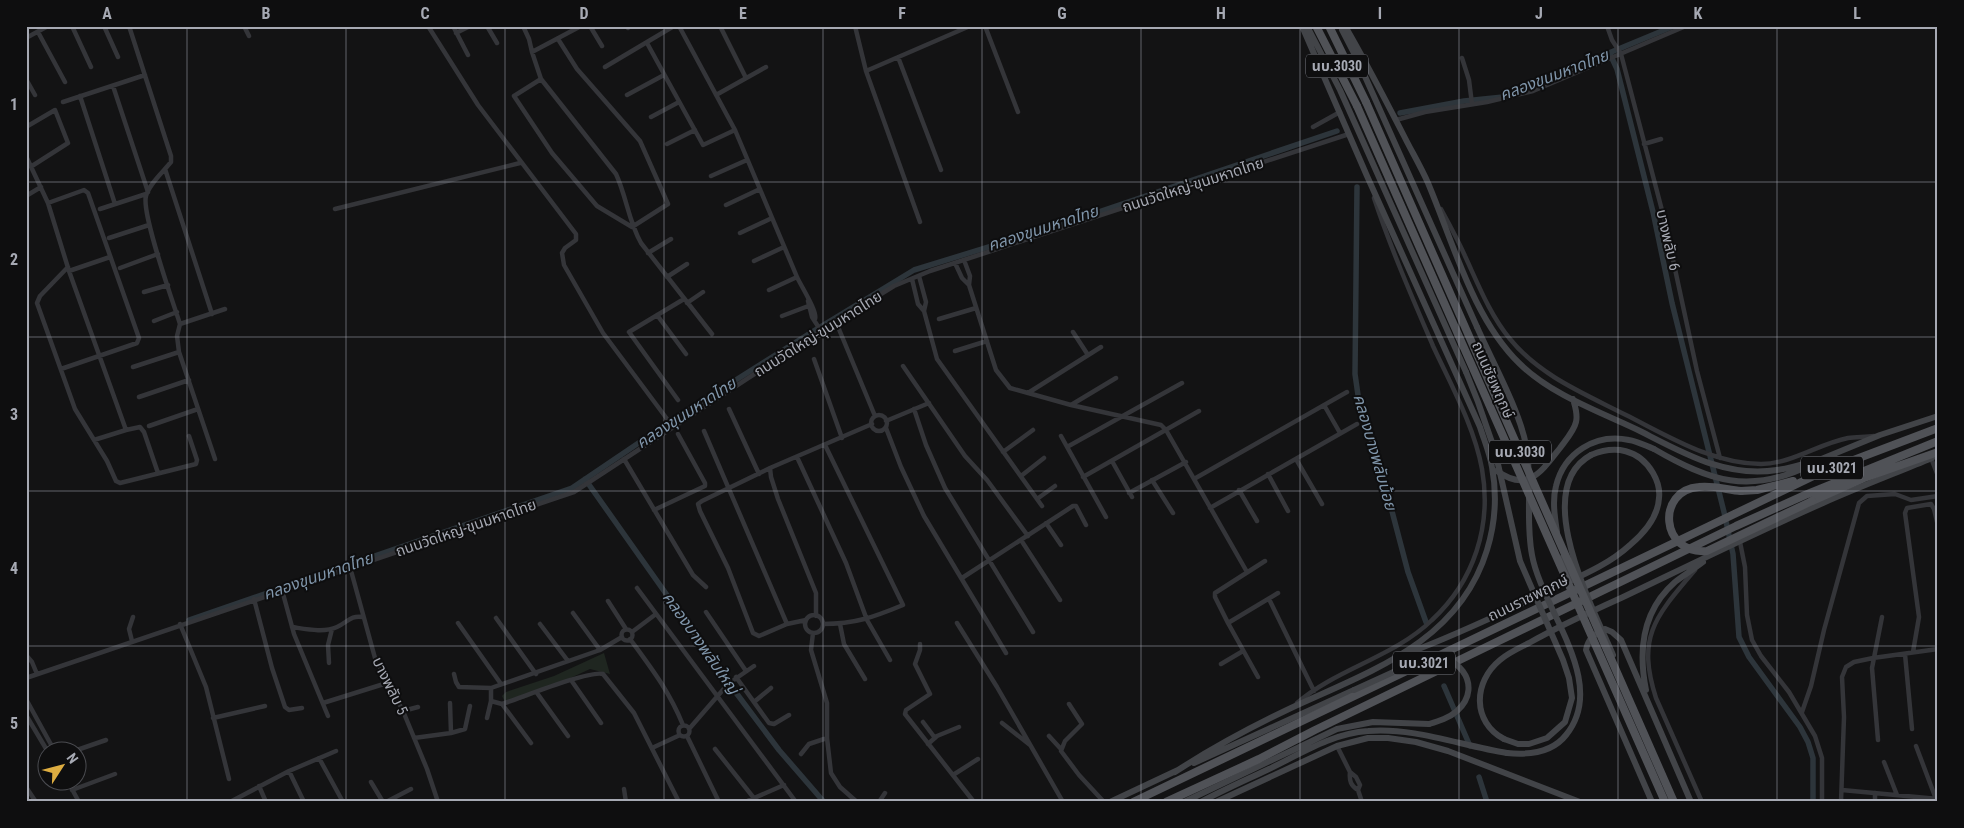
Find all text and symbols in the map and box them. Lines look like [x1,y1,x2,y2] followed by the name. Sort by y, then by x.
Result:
[102,4,112,23] text: A
[262,4,271,23] text: B
[420,4,430,23] text: C
[579,4,589,23] text: D
[739,4,747,23] text: E
[898,4,906,23] text: F
[1057,4,1067,23] text: G
[1216,4,1226,23] text: H
[1378,4,1382,23] text: I
[1535,4,1543,23] text: J
[1694,4,1703,23] text: K
[1853,4,1861,23] text: L
[1497,45,1613,105] water label: คลองขุนมหาดไทย
[1306,54,1368,78] road number: นบ.3030
[10,95,18,114] text: 1
[1120,154,1266,216] street label: ถนนวัดใหญ่-ขุนมหาดไทย
[985,201,1102,256] water label: คลองขุนมหาดไทย
[1652,208,1684,272] street label: บางพลับ 6
[10,250,18,269] text: 2
[751,287,885,381] street label: ถนนวัดใหญ่-ขุนมหาดไทย
[1468,339,1518,422] street label: ถนนชัยพฤกษ์
[633,373,741,453] water label: คลองขุนมหาดไทย
[1349,392,1401,514] water label: คลองบางพลับน้อย
[10,405,18,424] text: 3
[1489,441,1551,464] road number: นบ.3030
[1801,456,1863,479] road number: นบ.3021
[393,495,539,561] street label: ถนนวัดใหญ่-ขุนมหาดไทย
[261,548,377,605] water label: คลองขุนมหาดไทย
[10,559,18,578] text: 4
[1485,571,1571,625] street label: ถนนราชพฤกษ์
[659,588,744,699] water label: คลองบางพลับใหญ่
[1393,651,1455,674] road number: นบ.3021
[368,654,412,718] street label: บางพลับ 5
[10,714,18,733] text: 5
[38,740,88,790] north arrow
[64,750,82,767] text: N

